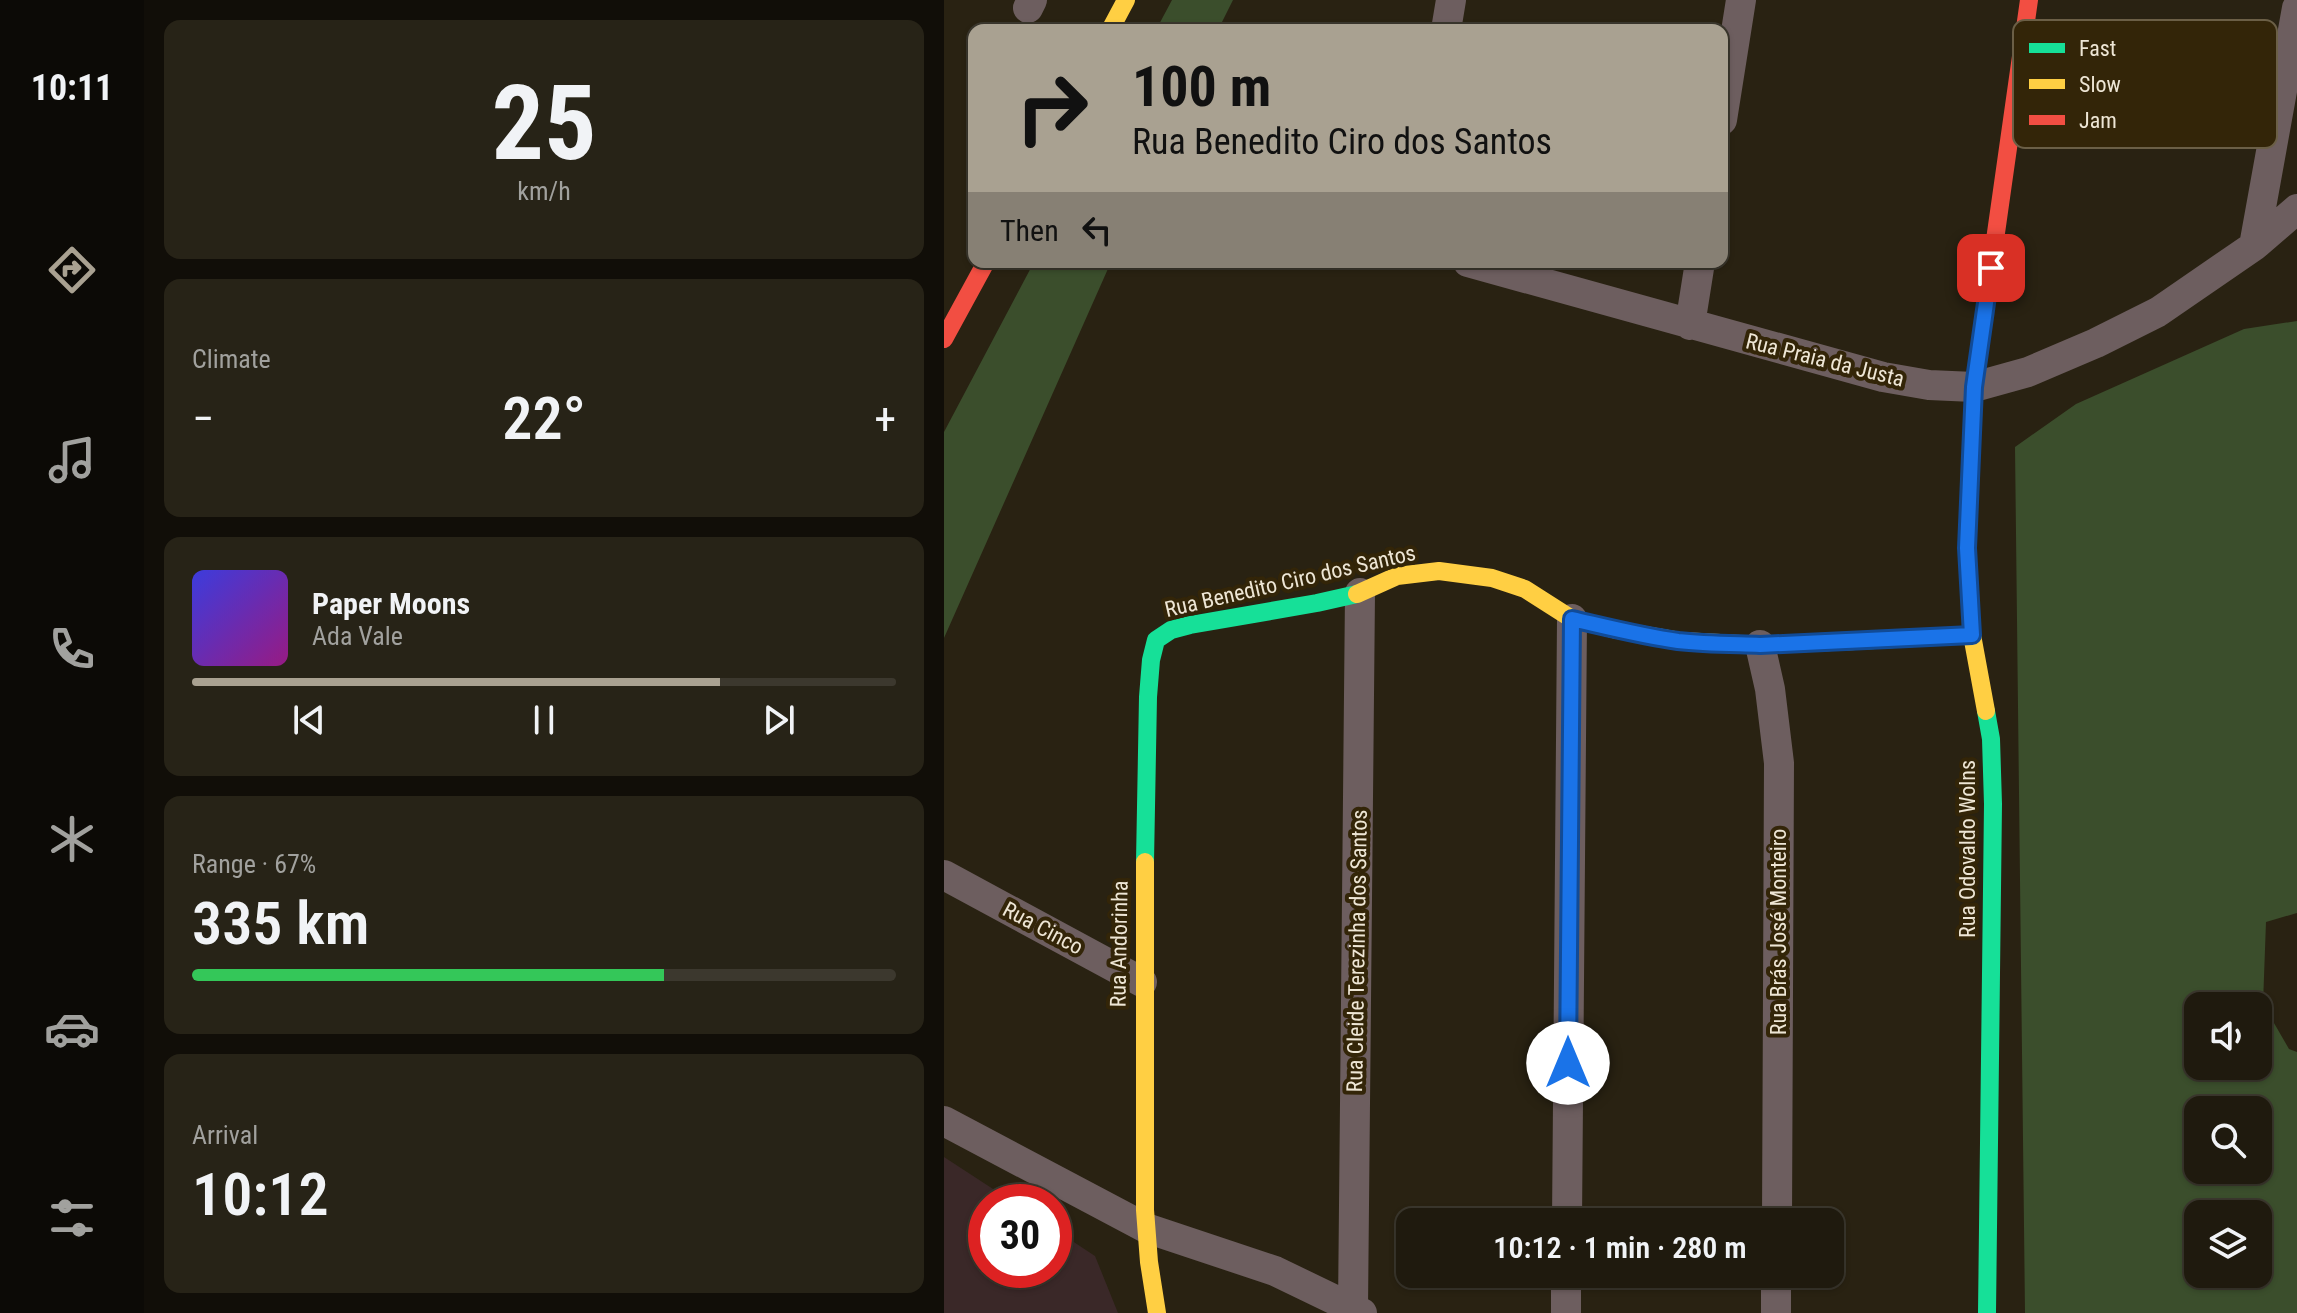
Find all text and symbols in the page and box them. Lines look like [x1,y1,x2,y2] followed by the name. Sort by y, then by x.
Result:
[2013,20,2277,148] legend
[2079,36,2116,61] text: Fast
[1132,54,1271,120] text: 100 m
[1000,56,1104,160] icon: right
[491,63,597,184] text: 25
[31,67,113,109] text: 10:11
[2079,72,2121,97] text: Slow
[2079,108,2117,133] text: Jam
[1132,121,1552,163] text: Rua Benedito Ciro dos Santos
[517,176,571,206] text: km/h
[1075,208,1119,252] icon: left
[1000,213,1059,248] text: Then
[1957,234,2025,302] pin
[44,242,100,298] icon: directions
[1969,246,2013,290] icon: arrive
[1743,328,1907,392] street label: Rua Praia da Justa
[192,344,271,374] text: Climate
[502,383,586,454] text: 22°
[192,393,214,445] text: −
[874,393,896,445] text: +
[44,432,100,488] icon: music
[1162,540,1418,622] street label: Rua Benedito Ciro dos Santos
[312,586,470,621] text: Paper Moons
[44,621,100,677] icon: phone
[312,621,403,651] text: Ada Vale
[287,698,331,742] icon: previous
[522,698,566,742] icon: pause
[757,698,801,742] icon: next
[1955,760,1980,938] street label: Rua Odovaldo Wolns
[1342,809,1372,1093] street label: Rua Cleide Terezinha dos Santos
[44,811,100,867] icon: climate
[1766,829,1791,1035] street label: Rua Brás José Monteiro
[192,849,316,879] text: Range · 67%
[1105,880,1133,1008] street label: Rua Andorinha
[192,888,369,959] text: 335 km
[999,896,1087,960] street label: Rua Cinco
[2184,992,2272,1288] map controls
[2184,992,2272,1080] button: sound
[44,1001,100,1057] icon: car
[1526,1021,1610,1105] position arrow
[2184,1096,2272,1184] button: search
[192,1120,258,1150] text: Arrival
[192,1159,329,1230] text: 10:12
[968,1184,1072,1288] speed limit sign: 30
[44,1190,100,1246] icon: filters
[2184,1200,2272,1288] button: layers
[1493,1230,1747,1265] text: 10:12 · 1 min · 280 m

